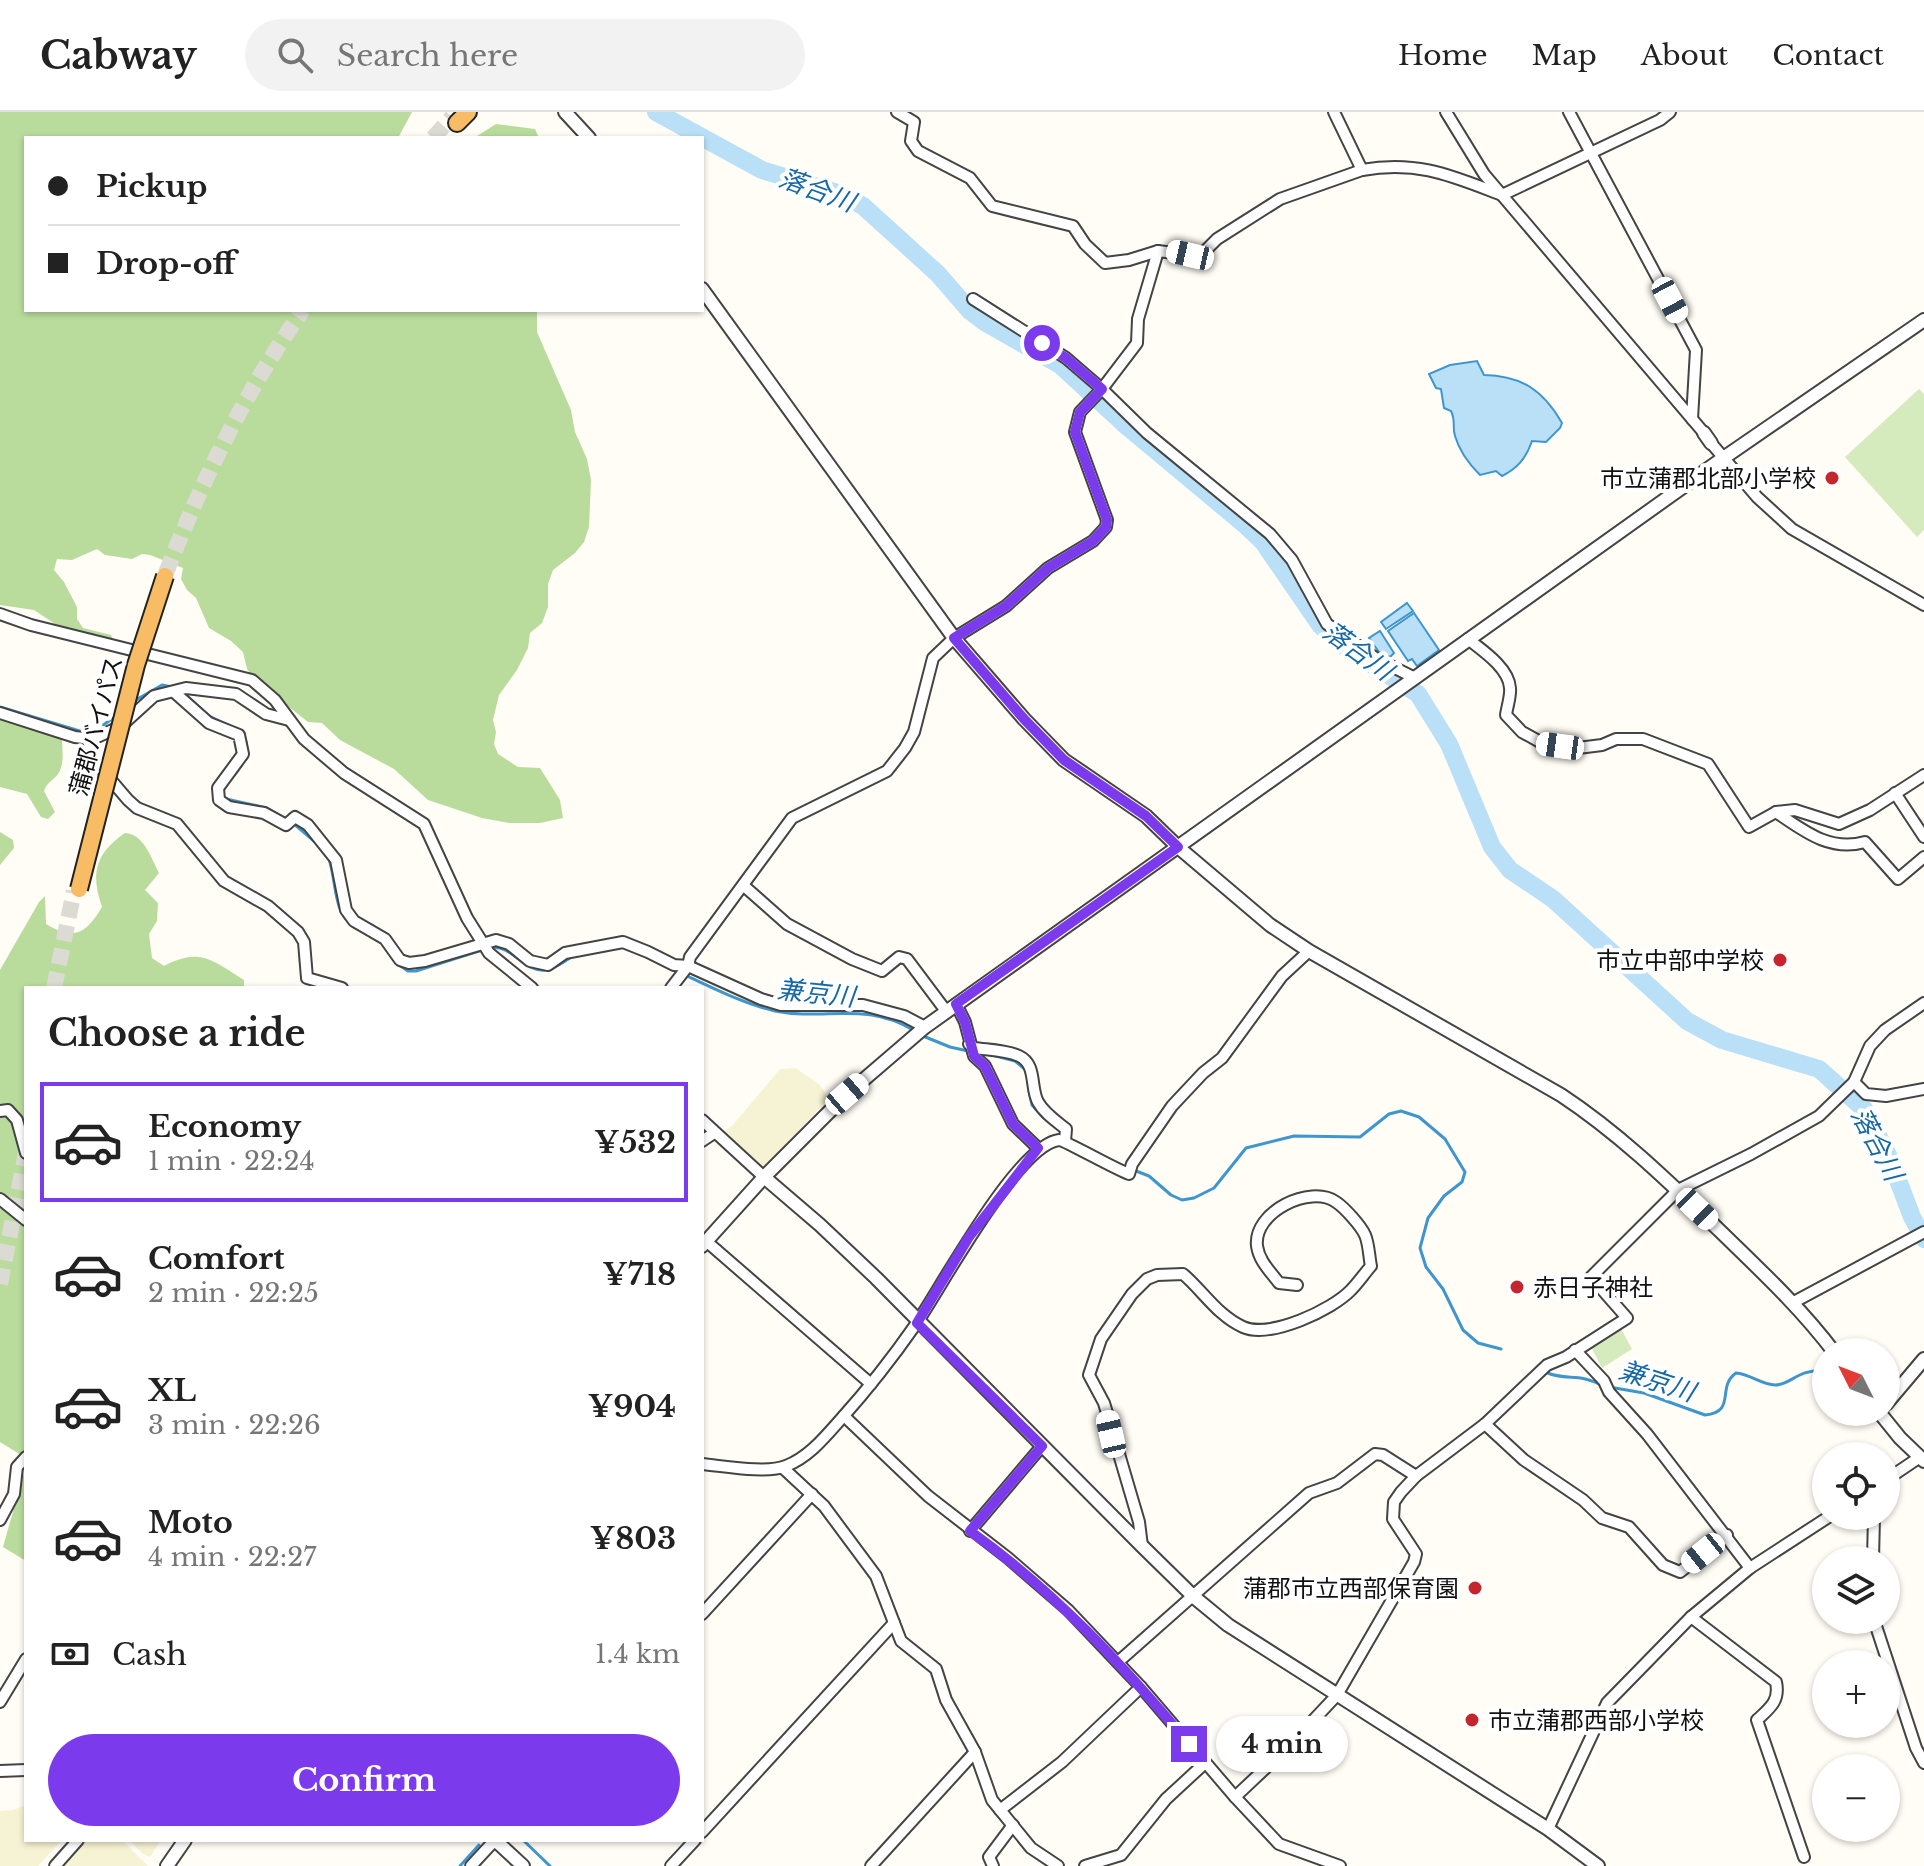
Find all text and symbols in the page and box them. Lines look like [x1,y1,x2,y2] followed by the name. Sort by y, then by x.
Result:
[245,19,805,91] search box
[40,32,197,79] text: Cabway
[273,33,317,77] icon: search
[337,37,518,74] text: Search here
[1398,38,1488,73] text: Home
[1532,38,1597,73] text: Map
[1641,38,1728,73] text: About
[1772,38,1884,73] text: Contact
[775,162,862,219] water label: 落合川
[96,168,207,205] text: Pickup
[1164,238,1216,272] car
[96,245,236,282] text: Drop-off
[1648,273,1692,327] car
[1024,325,1060,361] route start
[1600,464,1816,493] place label: 市立蒲郡北部小学校
[1823,469,1841,487] marker: 市立蒲郡北部小学校
[1317,615,1401,689] water label: 落合川
[63,653,129,799] street label: 蒲郡バイパス
[1535,731,1585,761] car
[1596,946,1764,975] place label: 市立中部中学校
[1771,951,1789,969] marker: 市立中部中学校
[776,973,859,1013] water label: 兼京川
[48,1011,305,1056] text: Choose a ride
[821,1069,873,1119] car
[1845,1102,1911,1189] water label: 落合川
[52,1106,124,1178] icon: car
[148,1108,301,1145] text: Economy
[594,1124,676,1161] text: ¥532
[148,1145,315,1177] text: 1 min · 22:24
[1671,1184,1723,1234] car
[52,1238,124,1310] icon: car
[148,1240,285,1277] text: Comfort
[602,1256,676,1293] text: ¥718
[1533,1273,1653,1302] place label: 赤日子神社
[148,1277,319,1309] text: 2 min · 22:25
[1508,1278,1526,1296] marker: 赤日子神社
[1812,1338,1900,1426] north arrow
[1812,1338,1900,1842] map controls
[1615,1354,1702,1409] water label: 兼京川
[52,1370,124,1442] icon: car
[148,1372,196,1409] text: XL
[588,1388,676,1425] text: ¥904
[1094,1408,1128,1460] car
[148,1409,321,1441] text: 3 min · 22:26
[1812,1442,1900,1530] button: locate
[52,1502,124,1574] icon: car
[148,1504,233,1541] text: Moto
[590,1520,676,1557] text: ¥803
[1677,1529,1729,1577] car
[148,1541,316,1573] text: 4 min · 22:27
[1812,1546,1900,1634] button: layers
[1243,1574,1459,1603] place label: 蒲郡市立西部保育園
[1466,1579,1484,1597] marker: 蒲郡市立西部保育園
[48,1632,92,1676] icon: cash
[112,1636,187,1673] text: Cash
[595,1638,680,1670] text: 1.4 km
[1812,1650,1900,1738] button: +
[1488,1706,1704,1735] place label: 市立蒲郡西部小学校
[1463,1711,1481,1729] marker: 市立蒲郡西部小学校
[1217,1716,1349,1772] callout: 4 min
[1171,1726,1207,1762] route end
[1241,1728,1323,1760] text: 4 min
[48,1734,680,1826] button: Confirm
[1812,1754,1900,1842] button: −

